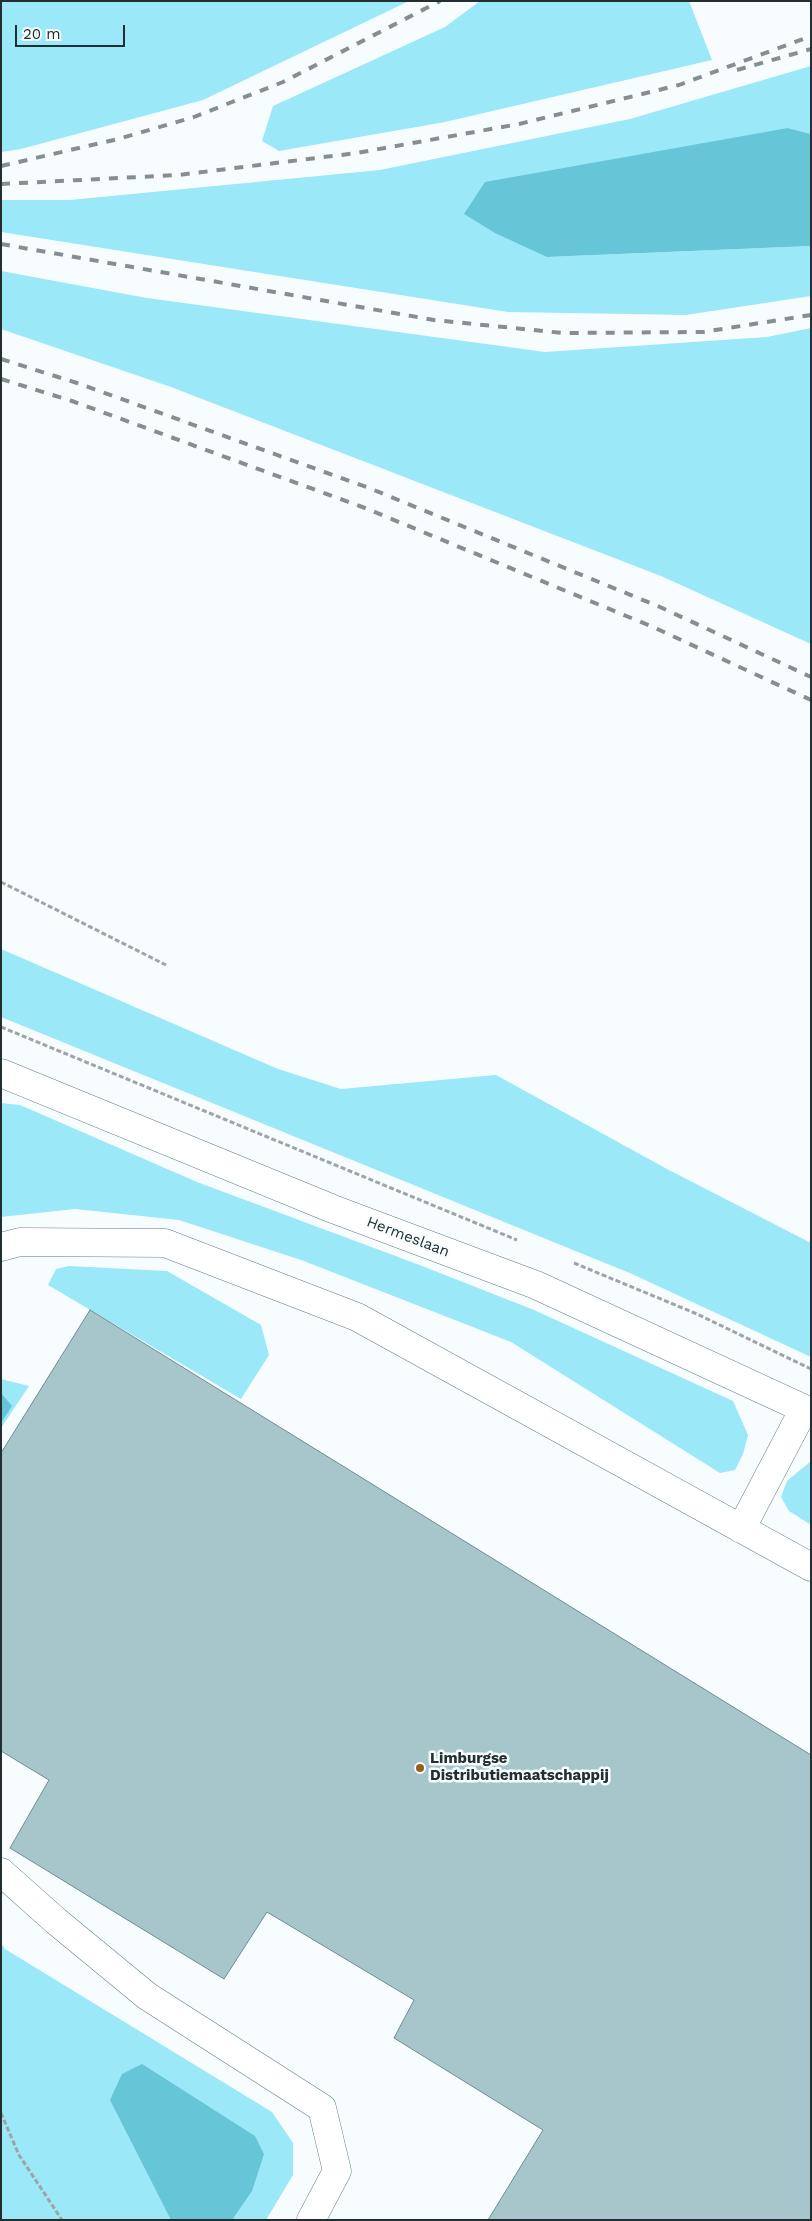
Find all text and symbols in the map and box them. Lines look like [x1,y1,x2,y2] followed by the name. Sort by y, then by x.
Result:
[18,15,128,47] scale bar
[23,25,61,43] text: 20 m
[364,1213,452,1261] street label: Hermeslaan
[430,1750,609,1785] place label: Limburgse Distributiemaatschappij
[414,1762,426,1774] marker: Limburgse Distributiemaatschappij

